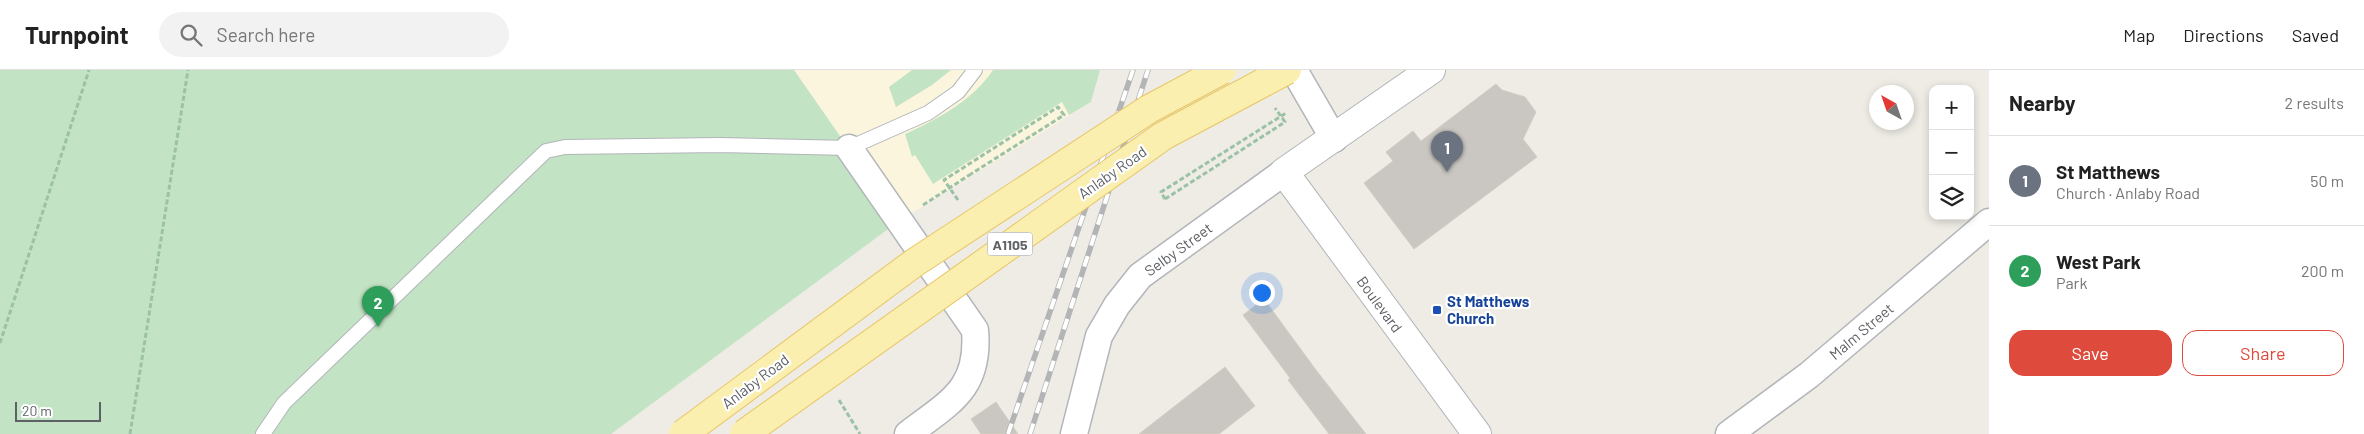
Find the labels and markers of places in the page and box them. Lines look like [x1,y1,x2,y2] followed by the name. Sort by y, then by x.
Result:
[1431,131,1463,172] pin: 1
[362,286,394,327] pin: 2
[1447,292,1530,327] place label: St Matthews Church
[1431,304,1443,316] marker: St Matthews Church

